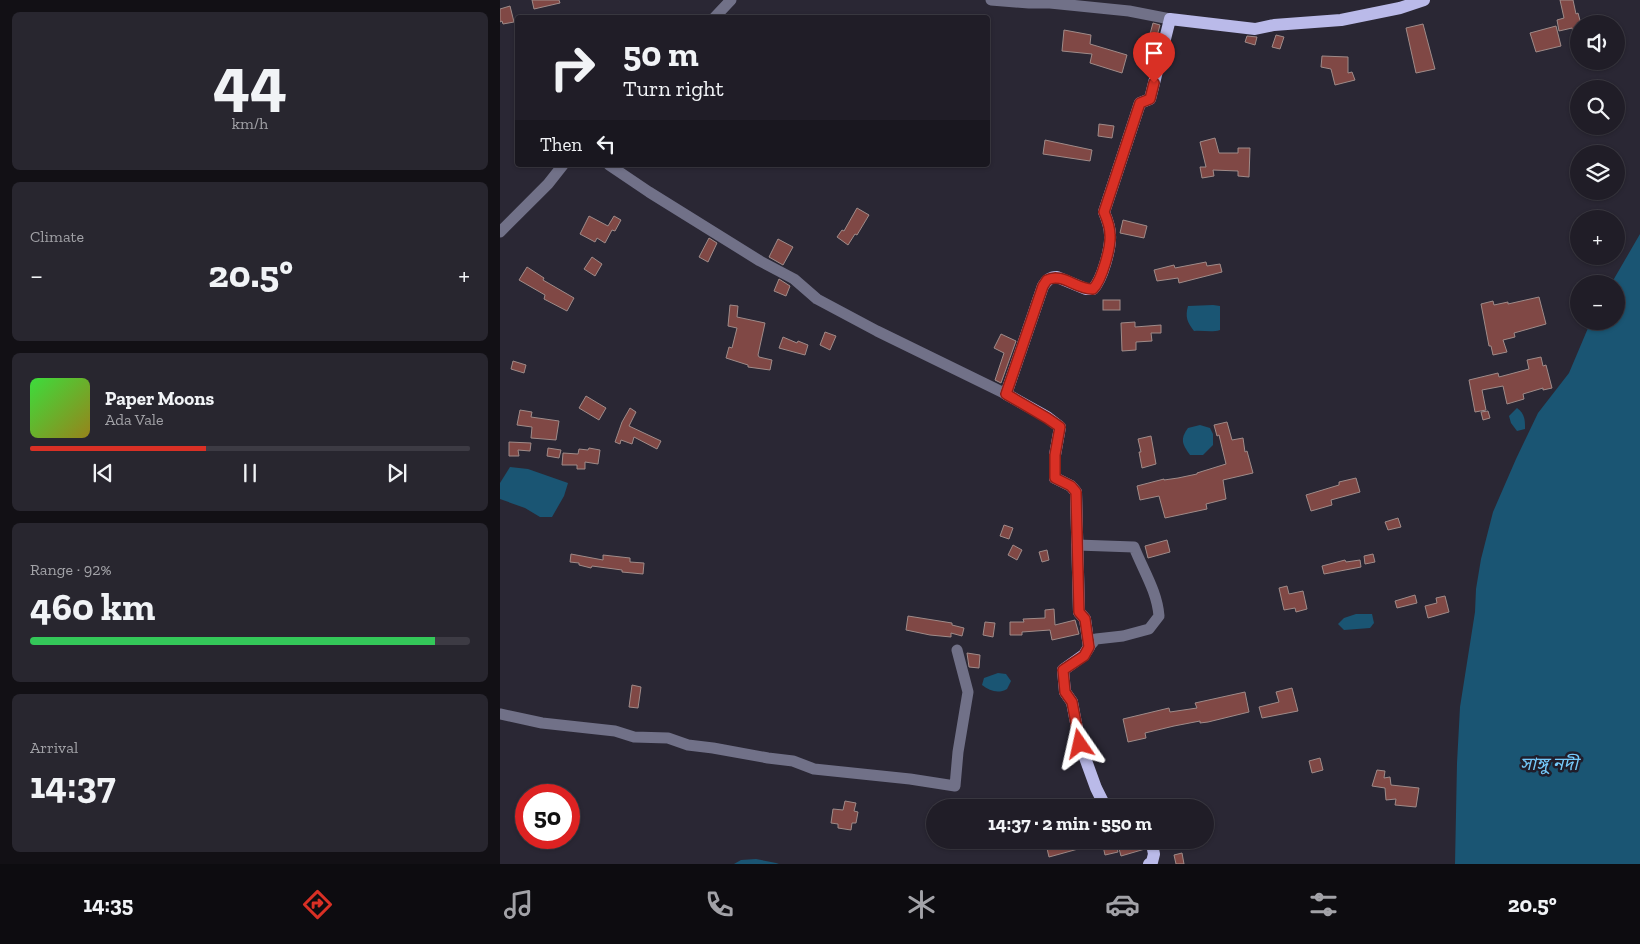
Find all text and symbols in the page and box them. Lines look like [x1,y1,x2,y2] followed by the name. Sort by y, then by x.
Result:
[1570,15,1625,330] map controls
[1570,15,1625,70] button: sound
[1133,32,1175,83] pin
[623,33,699,75] text: 50 m
[540,35,605,100] icon: right
[1140,39,1168,67] icon: arrive
[213,42,287,120] text: 44
[623,75,724,102] text: Turn right
[1570,80,1625,135] button: search
[232,114,268,133] text: km/h
[592,130,620,158] icon: left
[540,133,582,156] text: Then
[1570,145,1625,200] button: layers
[1570,210,1625,265] button: +
[30,227,84,246] text: Climate
[208,251,293,297] text: 20.5°
[30,259,43,292] text: −
[458,259,470,292] text: +
[1570,275,1625,330] button: −
[105,387,214,410] text: Paper Moons
[105,410,164,429] text: Ada Vale
[89,459,117,487] icon: previous
[236,459,264,487] icon: pause
[383,459,411,487] icon: next
[30,560,112,579] text: Range · 92%
[30,584,155,630] text: 460 km
[1053,717,1105,769] position arrow
[30,738,78,757] text: Arrival
[1520,753,1581,775] water label: সাঙ্গু নদী
[30,762,116,808] text: 14:37
[515,784,580,849] speed limit sign: 50
[988,812,1152,835] text: 14:37 · 2 min · 550 m
[300,887,335,922] icon: directions
[501,887,536,922] icon: music
[702,887,737,922] icon: phone
[904,887,939,922] icon: climate
[1105,887,1140,922] icon: car
[1306,887,1341,922] icon: filters
[83,891,133,918] text: 14:35
[1508,891,1557,918] text: 20.5°

